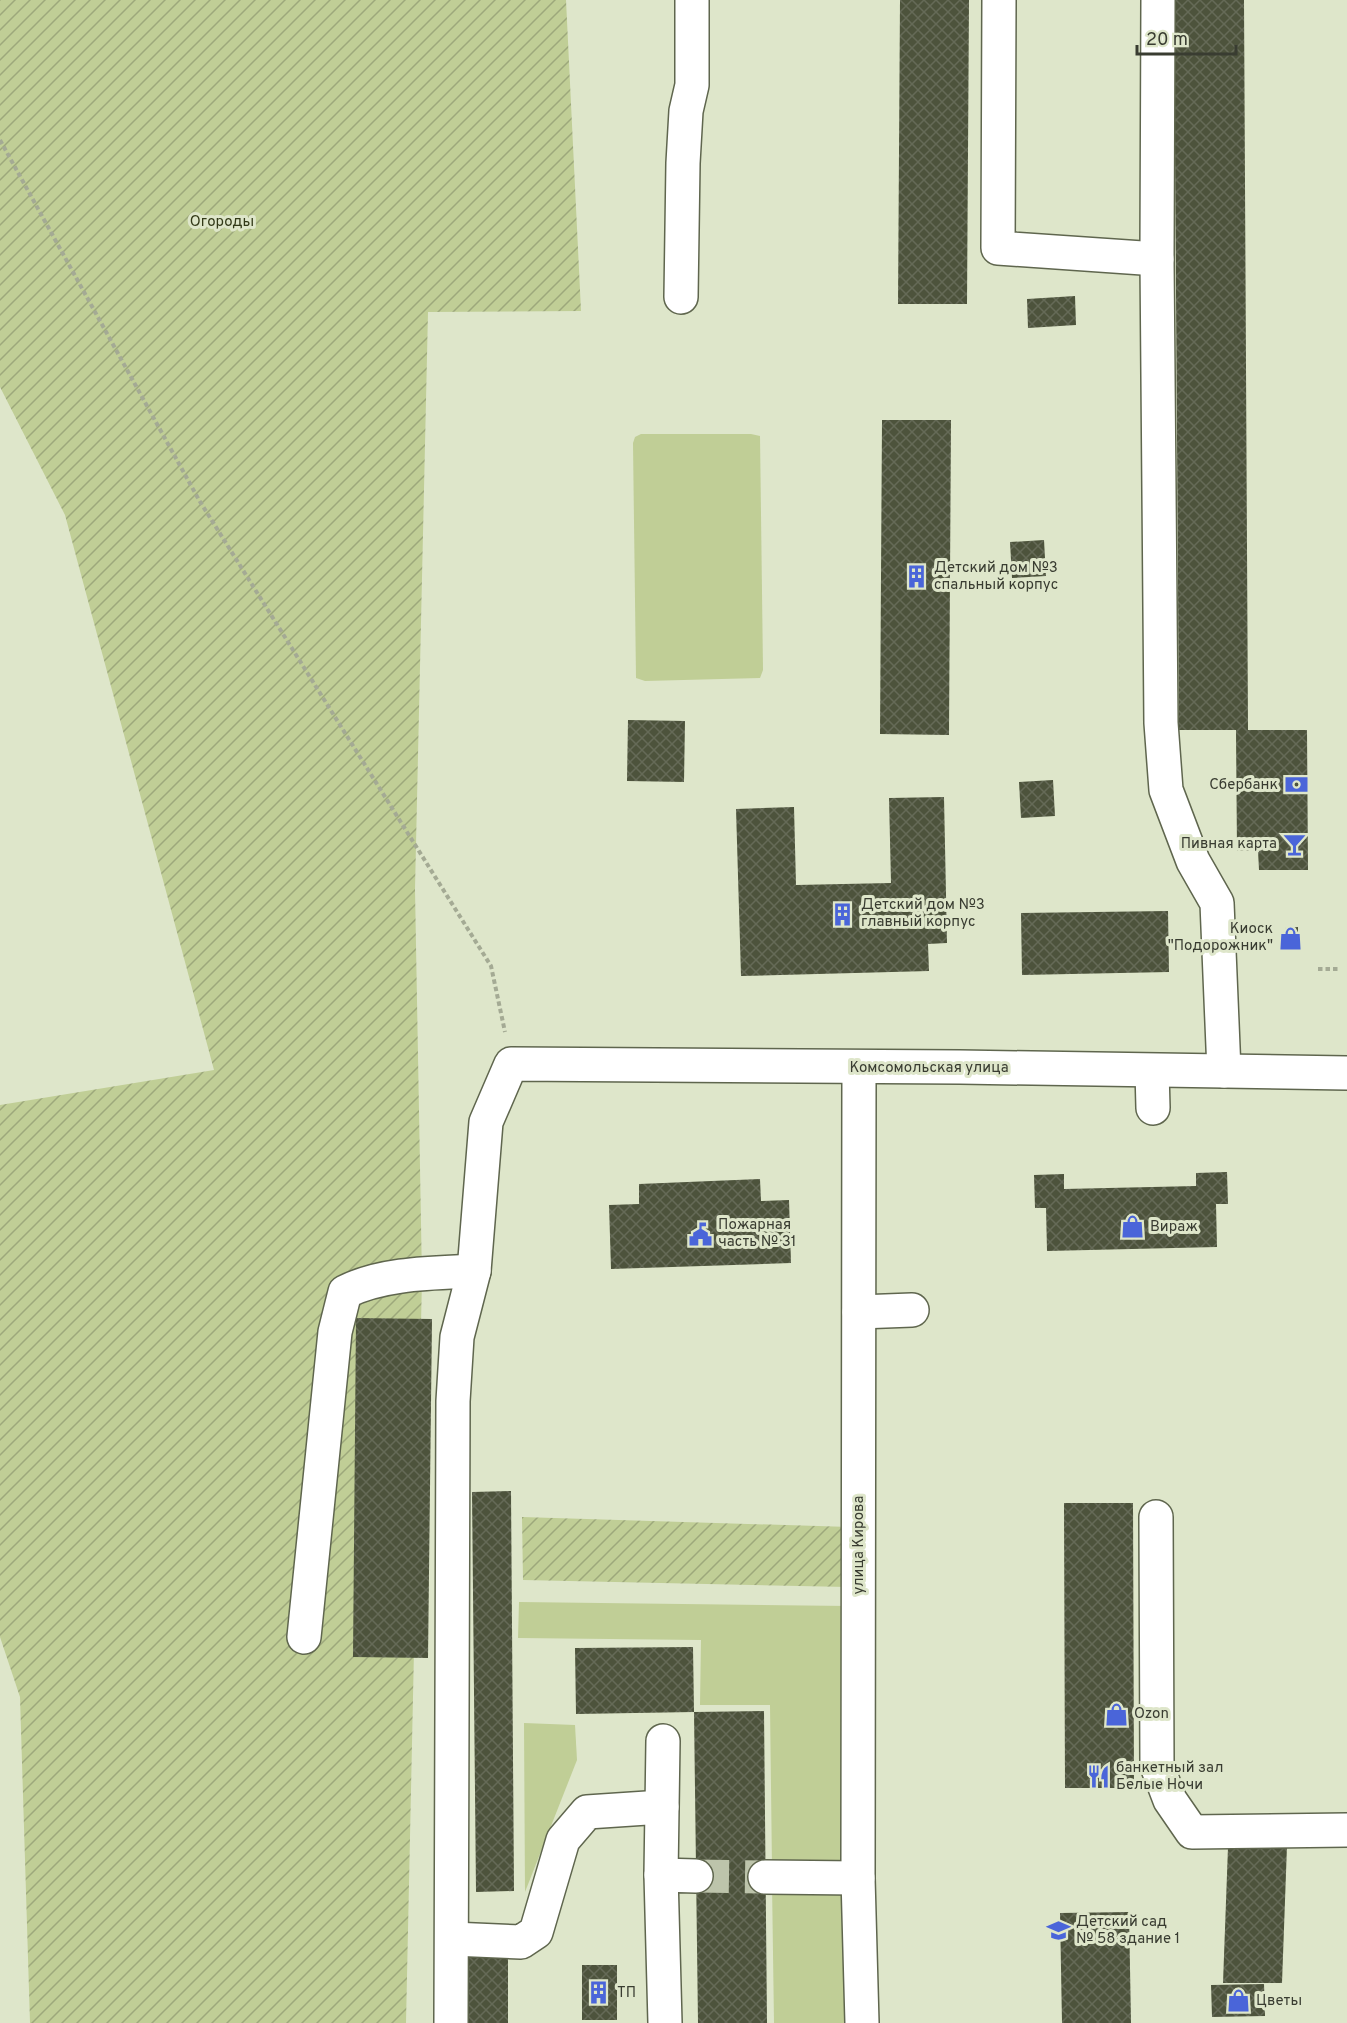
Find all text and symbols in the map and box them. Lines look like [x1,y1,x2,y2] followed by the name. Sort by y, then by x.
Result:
[1137,18,1236,56] scale bar
[1146,29,1188,52] text: 20 m
[190,213,254,232] park label: Огороды
[934,559,1058,595] place label: Детский дом №3 спальный корпус
[903,564,929,590] building icon: Детский дом №3 спальный корпус
[1283,772,1309,798] bank icon: Сбербанк
[1209,776,1278,795] place label: Сбербанк
[1282,831,1308,857] bar icon: Пивная карта
[1181,835,1277,854] place label: Пивная карта
[861,896,985,932] place label: Детский дом №3 главный корпус
[830,901,856,927] building icon: Детский дом №3 главный корпус
[1168,920,1273,956] place label: Киоск "Подорожник"
[1278,925,1304,951] shop icon: Киоск "Подорожник"
[849,1059,1009,1078] street label: Комсомольская улица
[1119,1214,1145,1240] shop icon: Вираж
[718,1216,796,1252] place label: Пожарная часть № 31
[1150,1218,1198,1237] place label: Вираж
[687,1221,713,1247] public building icon: Пожарная часть № 31
[850,1496,869,1594] street label: улица Кирова
[1103,1701,1129,1727] shop icon: Ozon
[1134,1705,1169,1724] place label: Ozon
[1116,1759,1223,1795] place label: банкетный зал Белые Ночи
[1085,1764,1111,1790] restaurant icon: банкетный зал Белые Ночи
[1076,1913,1180,1949] place label: Детский сад № 58 здание 1
[1045,1918,1071,1944] school or university icon: Детский сад № 58 здание 1
[586,1980,612,2006] building icon: ТП
[617,1984,636,2003] place label: ТП
[1225,1988,1251,2014] shop icon: Цветы
[1256,1992,1302,2011] place label: Цветы

